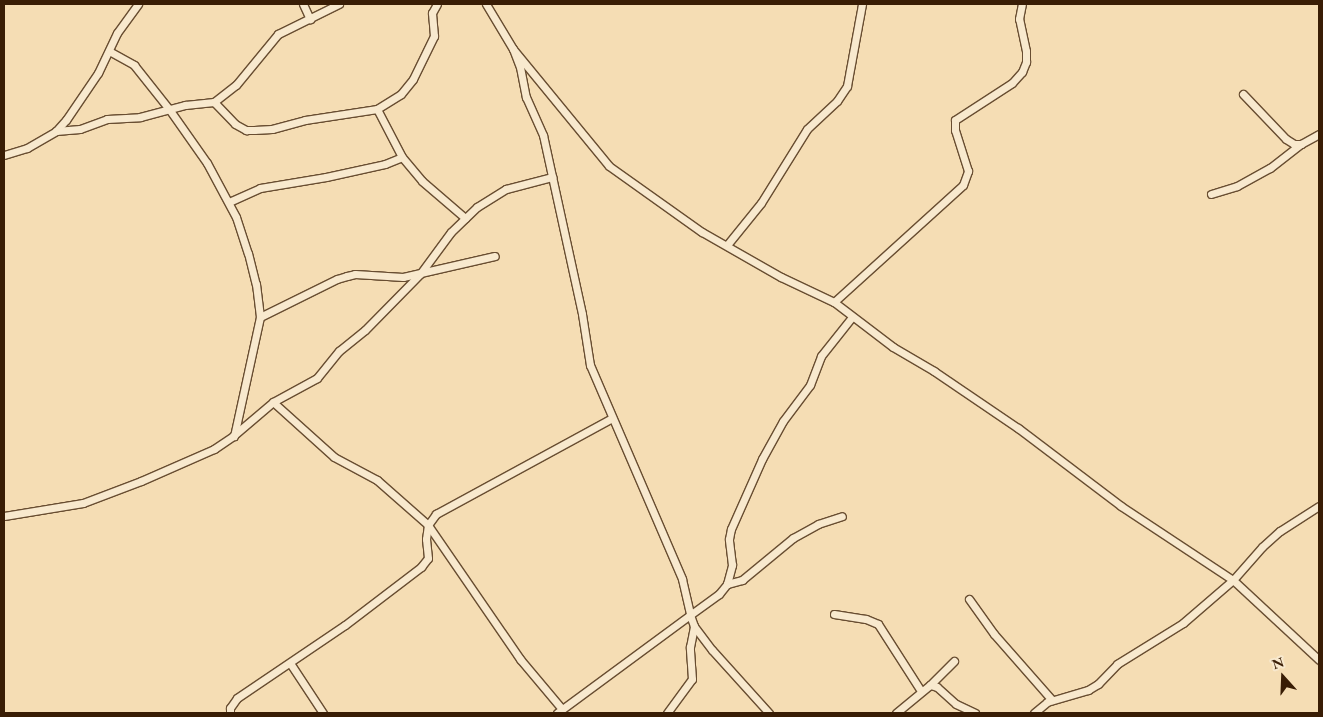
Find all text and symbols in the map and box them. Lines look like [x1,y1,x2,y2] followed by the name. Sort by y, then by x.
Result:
[1258,652,1308,702] north arrow
[1269,653,1286,673] text: N

